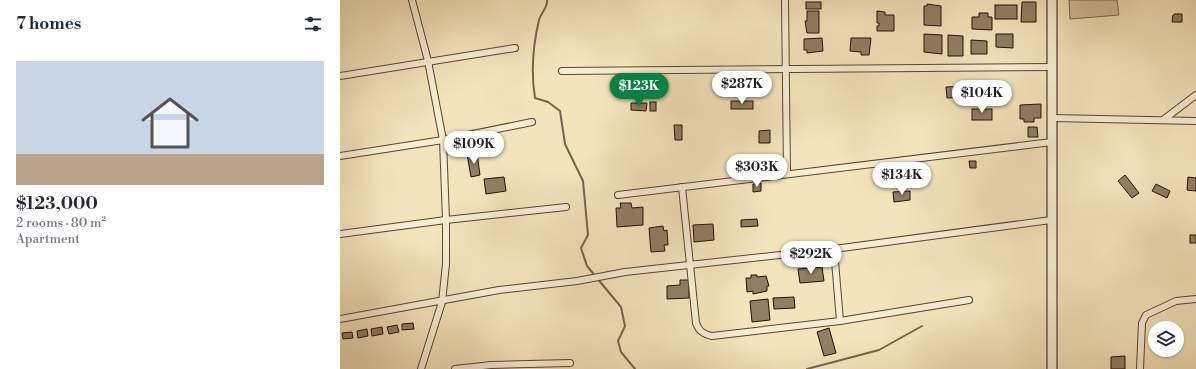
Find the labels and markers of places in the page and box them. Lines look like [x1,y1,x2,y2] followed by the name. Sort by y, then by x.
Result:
[714,71,770,105] pin: $287K
[611,73,667,107] pin: $123K
[954,80,1010,114] pin: $104K
[446,131,502,165] pin: $109K
[729,154,785,188] pin: $303K
[874,162,930,196] pin: $134K
[783,241,839,275] pin: $292K

